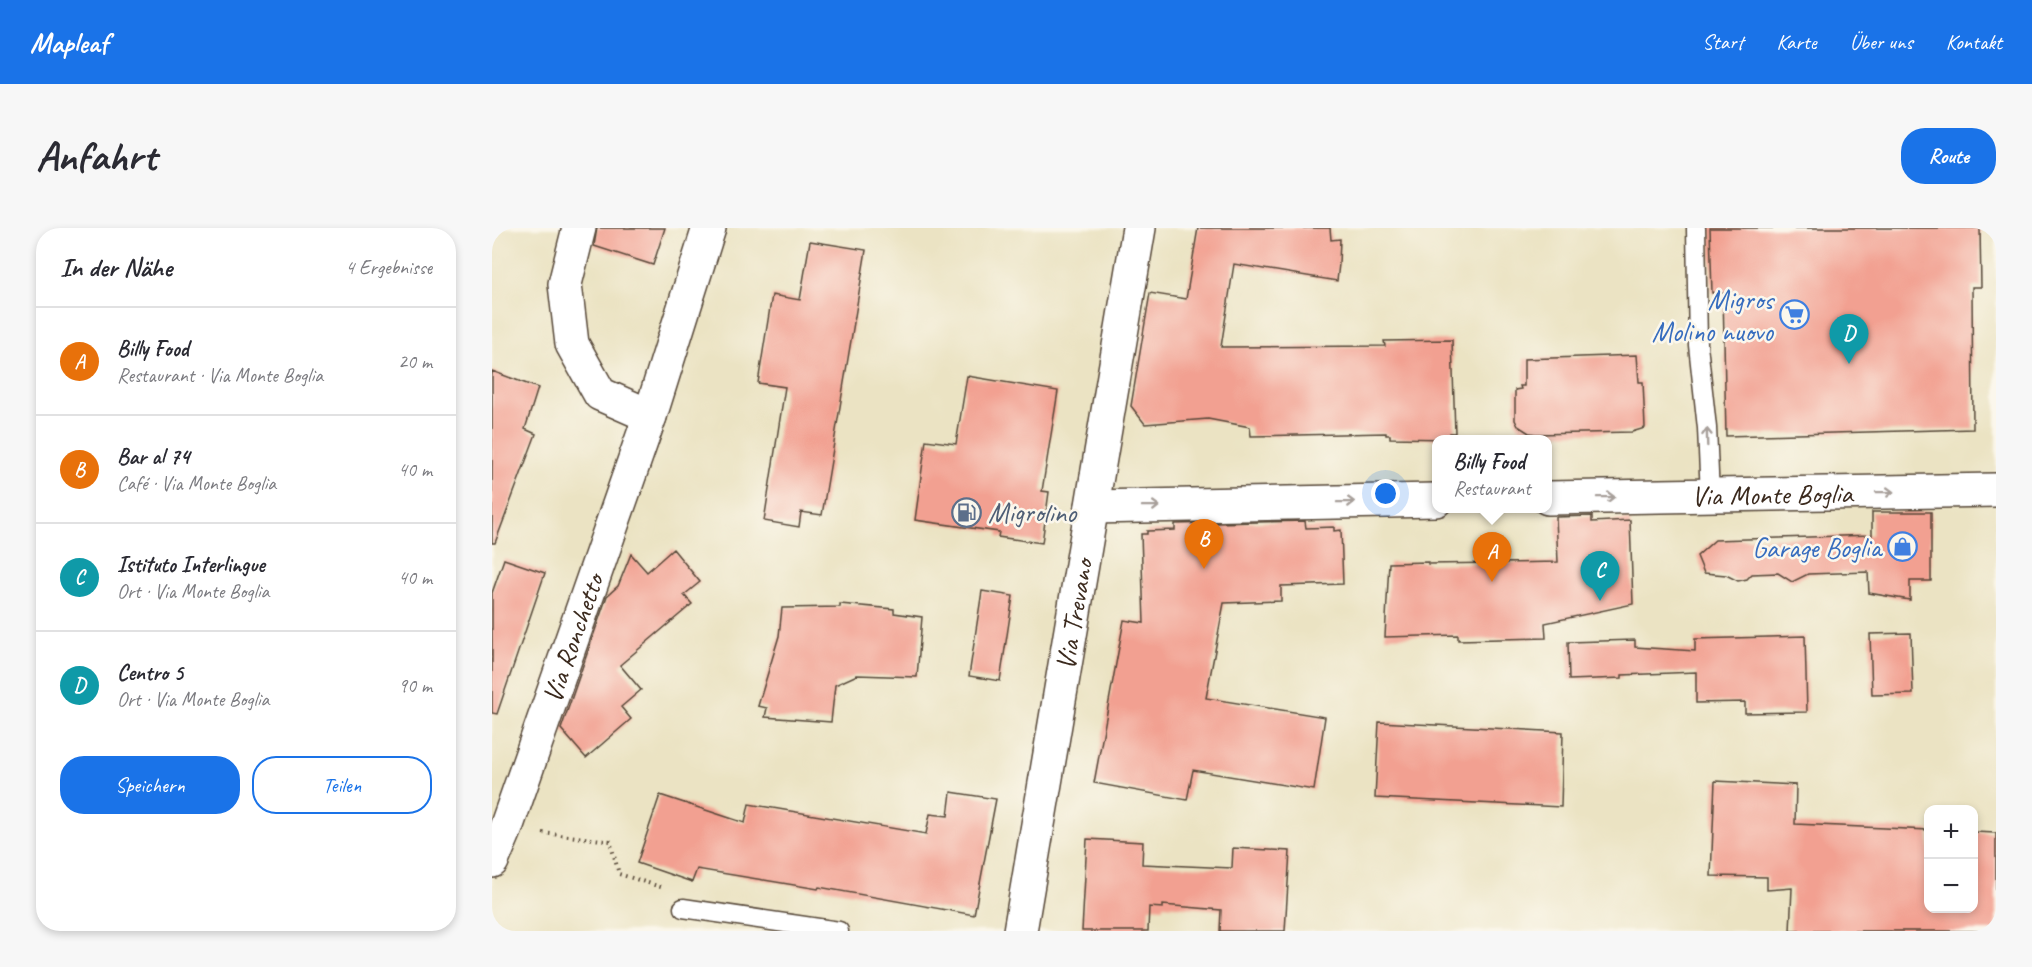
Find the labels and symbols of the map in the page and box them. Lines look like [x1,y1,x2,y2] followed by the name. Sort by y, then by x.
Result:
[1652,282,1775,349] place label: Migros Molino nuovo
[1778,299,1810,331] supermarket icon: Migros Molino nuovo
[1830,314,1868,364] pin: D
[1702,428,1713,448] one-way arrow
[1691,476,1855,513] street label: Via Monte Boglia
[1371,479,1400,508] your location
[1874,486,1894,498] one-way arrow
[1595,492,1615,503] one-way arrow
[988,495,1078,530] place label: Migrolino
[951,496,983,528] fuel station icon: Migrolino
[1335,496,1355,508] one-way arrow
[1140,500,1160,511] one-way arrow
[1184,520,1224,569] pin: B
[1752,530,1884,565] place label: Garage Boglia
[1886,531,1918,563] shop icon: Garage Boglia
[1472,532,1512,582] pin: A
[1580,552,1620,601] pin: C
[1047,554,1101,673] street label: Via Trevano
[534,567,612,707] street label: Via Ronchetto

